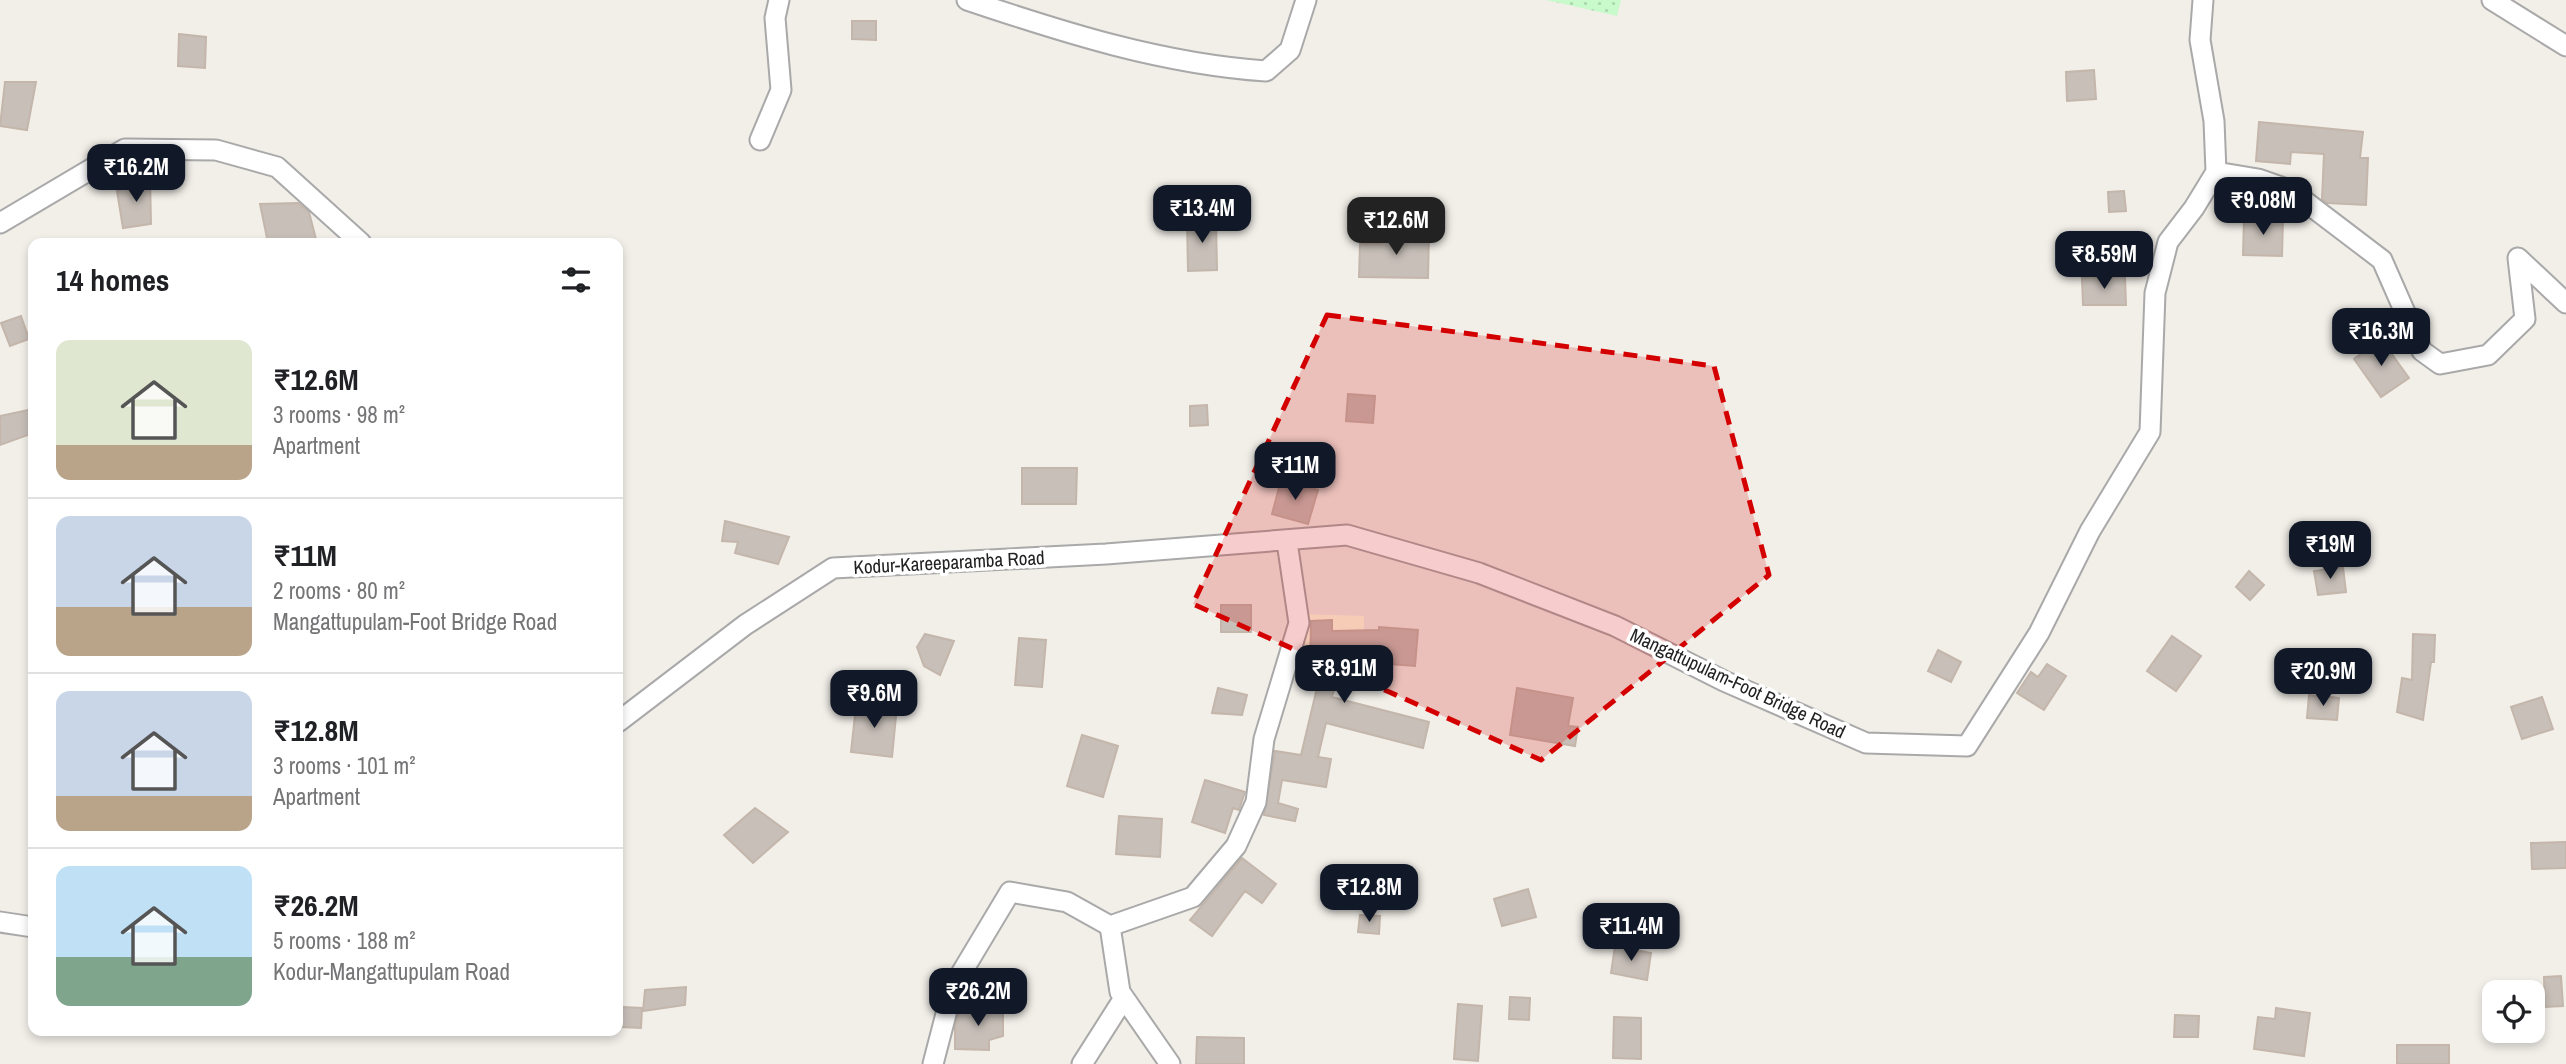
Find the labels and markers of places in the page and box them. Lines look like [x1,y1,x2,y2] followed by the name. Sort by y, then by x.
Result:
[79,144,193,204] pin: ₹16.2M
[2206,177,2320,237] pin: ₹9.08M
[1145,186,1259,245] pin: ₹13.4M
[1339,198,1453,257] pin: ₹12.6M
[2047,232,2161,291] pin: ₹8.59M
[2324,308,2438,368] pin: ₹16.3M
[1254,442,1336,502] pin: ₹11M
[2289,522,2371,581] pin: ₹19M
[1287,646,1401,705] pin: ₹8.91M
[2266,648,2380,708] pin: ₹20.9M
[825,670,923,730] pin: ₹9.6M
[1312,864,1426,924] pin: ₹12.8M
[1574,904,1688,963] pin: ₹11.4M
[921,968,1035,1028] pin: ₹26.2M

